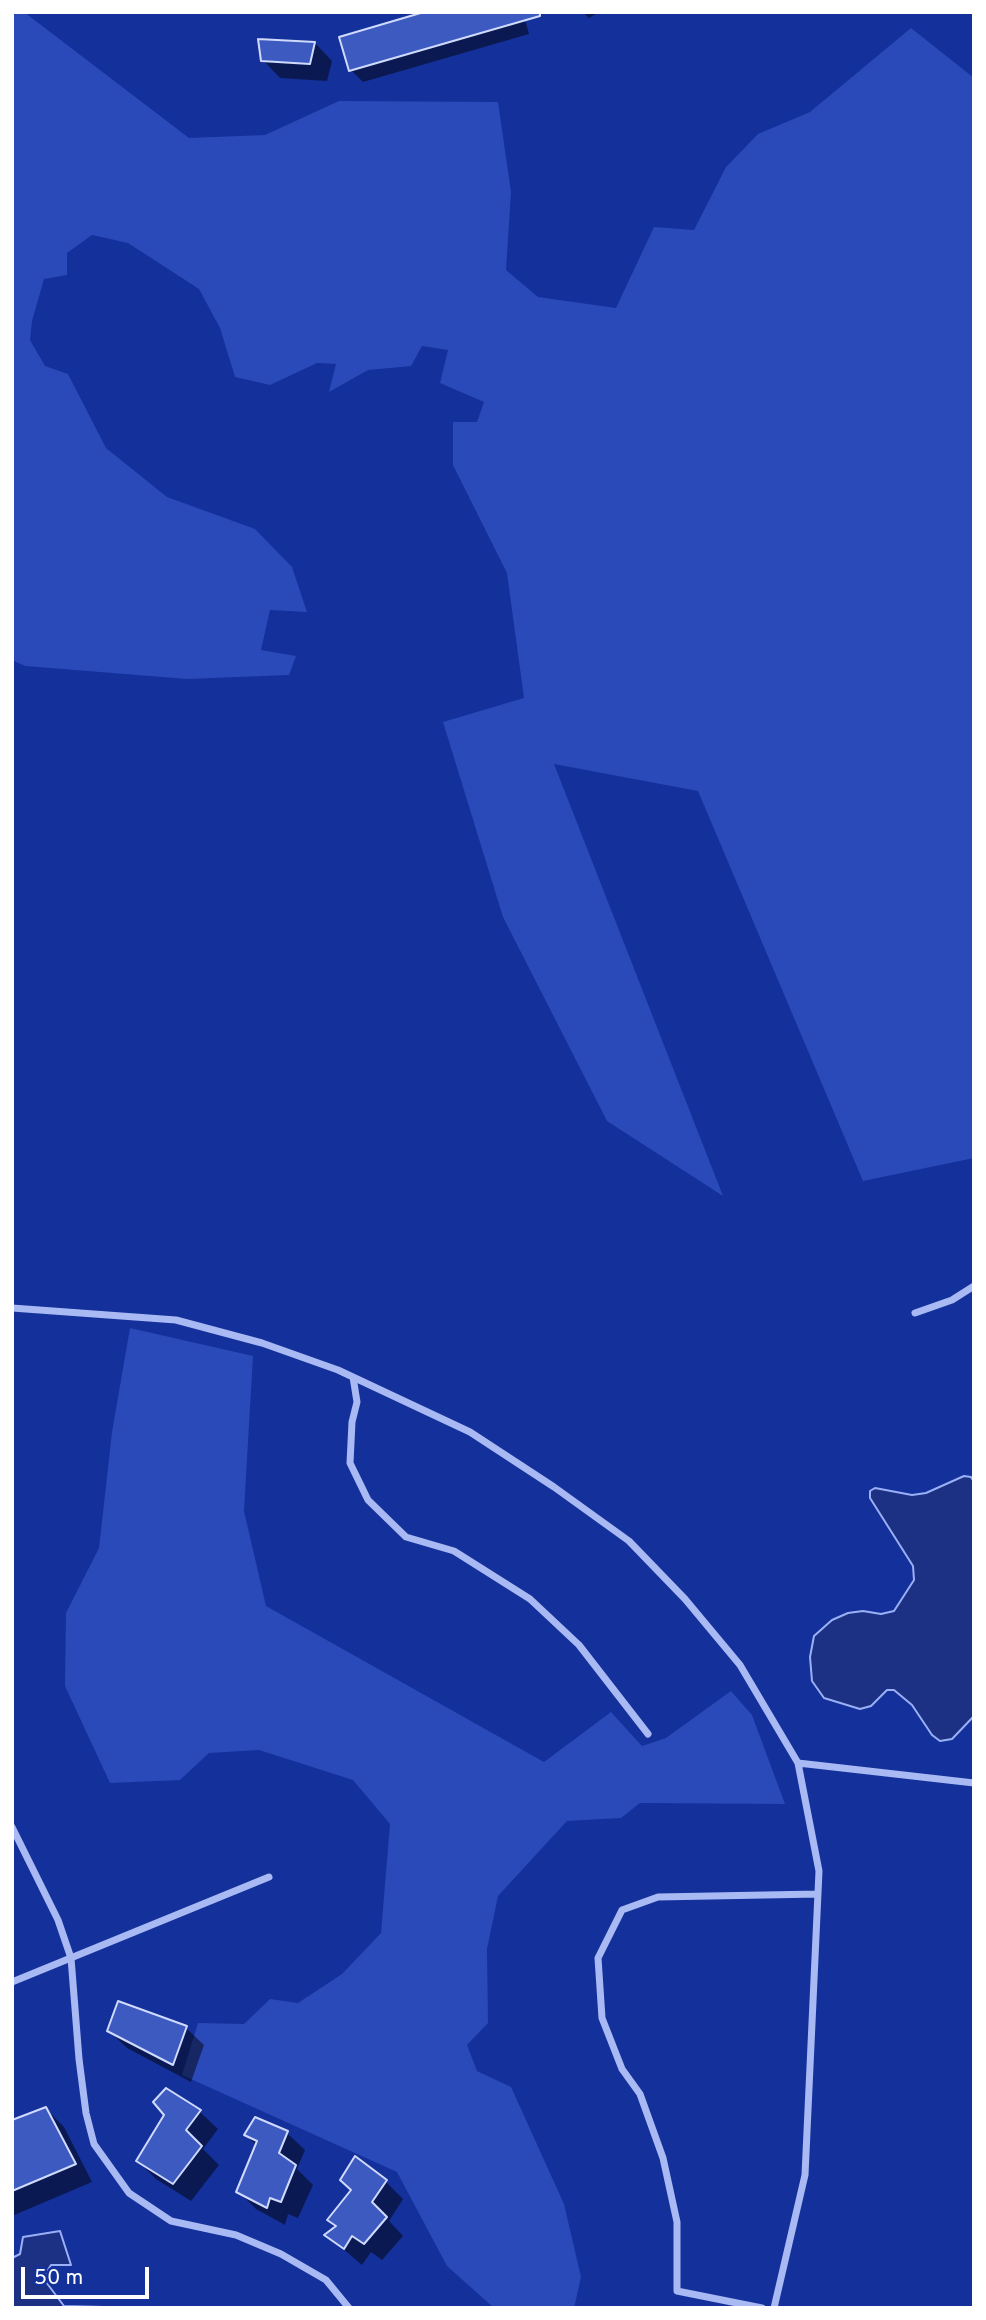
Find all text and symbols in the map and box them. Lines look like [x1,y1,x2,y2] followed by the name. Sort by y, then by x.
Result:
[24,2254,152,2298] scale bar
[34,2265,83,2292] text: 50 m

